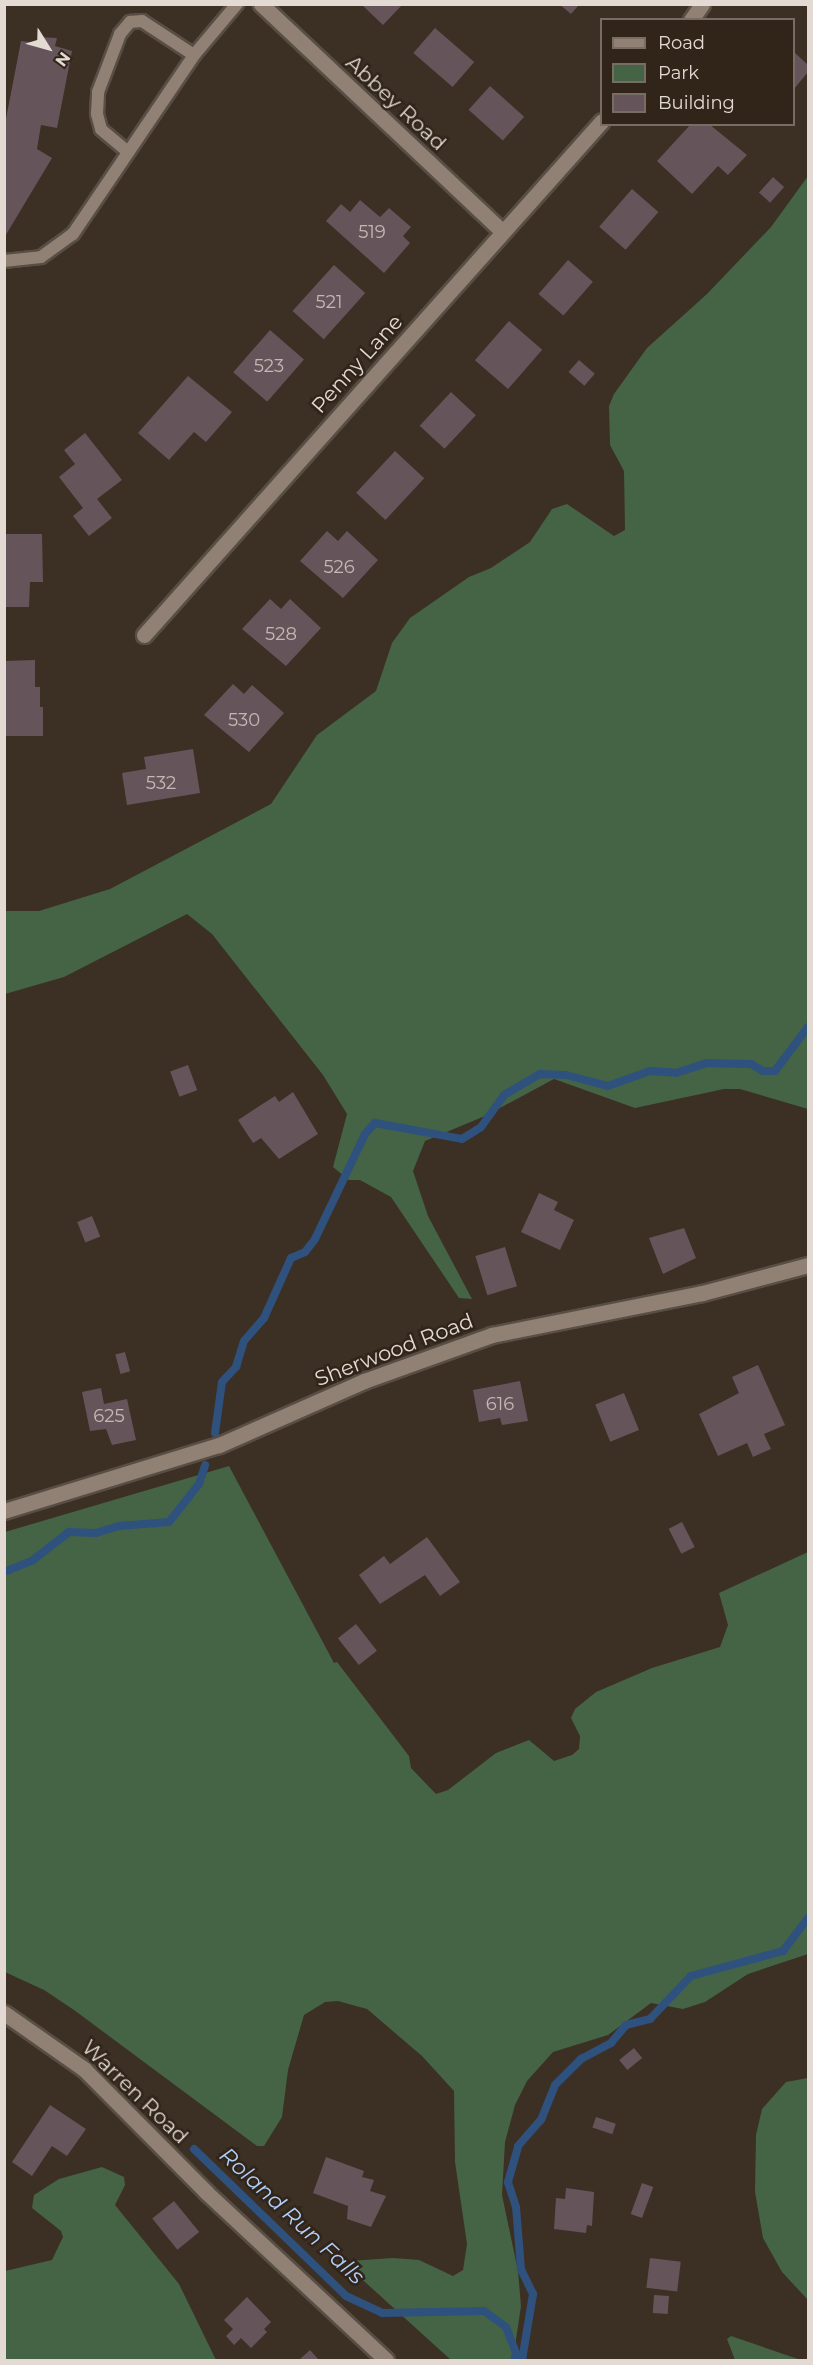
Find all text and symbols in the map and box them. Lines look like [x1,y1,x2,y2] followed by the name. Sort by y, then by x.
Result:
[18,18,78,78] north arrow
[600,18,795,126] legend
[658,32,705,54] text: Road
[51,48,74,70] text: N
[341,50,451,156] street label: Abbey Road
[658,62,699,84] text: Park
[658,92,735,114] text: Building
[358,221,386,243] house number: 519
[316,291,342,313] house number: 521
[306,309,408,419] street label: Penny Lane
[254,355,284,377] house number: 523
[323,556,355,578] house number: 526
[265,623,297,645] house number: 528
[228,709,260,731] house number: 530
[146,772,176,794] house number: 532
[311,1308,477,1392] street label: Sherwood Road
[486,1393,514,1415] house number: 616
[93,1405,125,1427] house number: 625
[77,2035,193,2149] street label: Warren Road
[214,2142,370,2290] water label: Roland Run Falls

